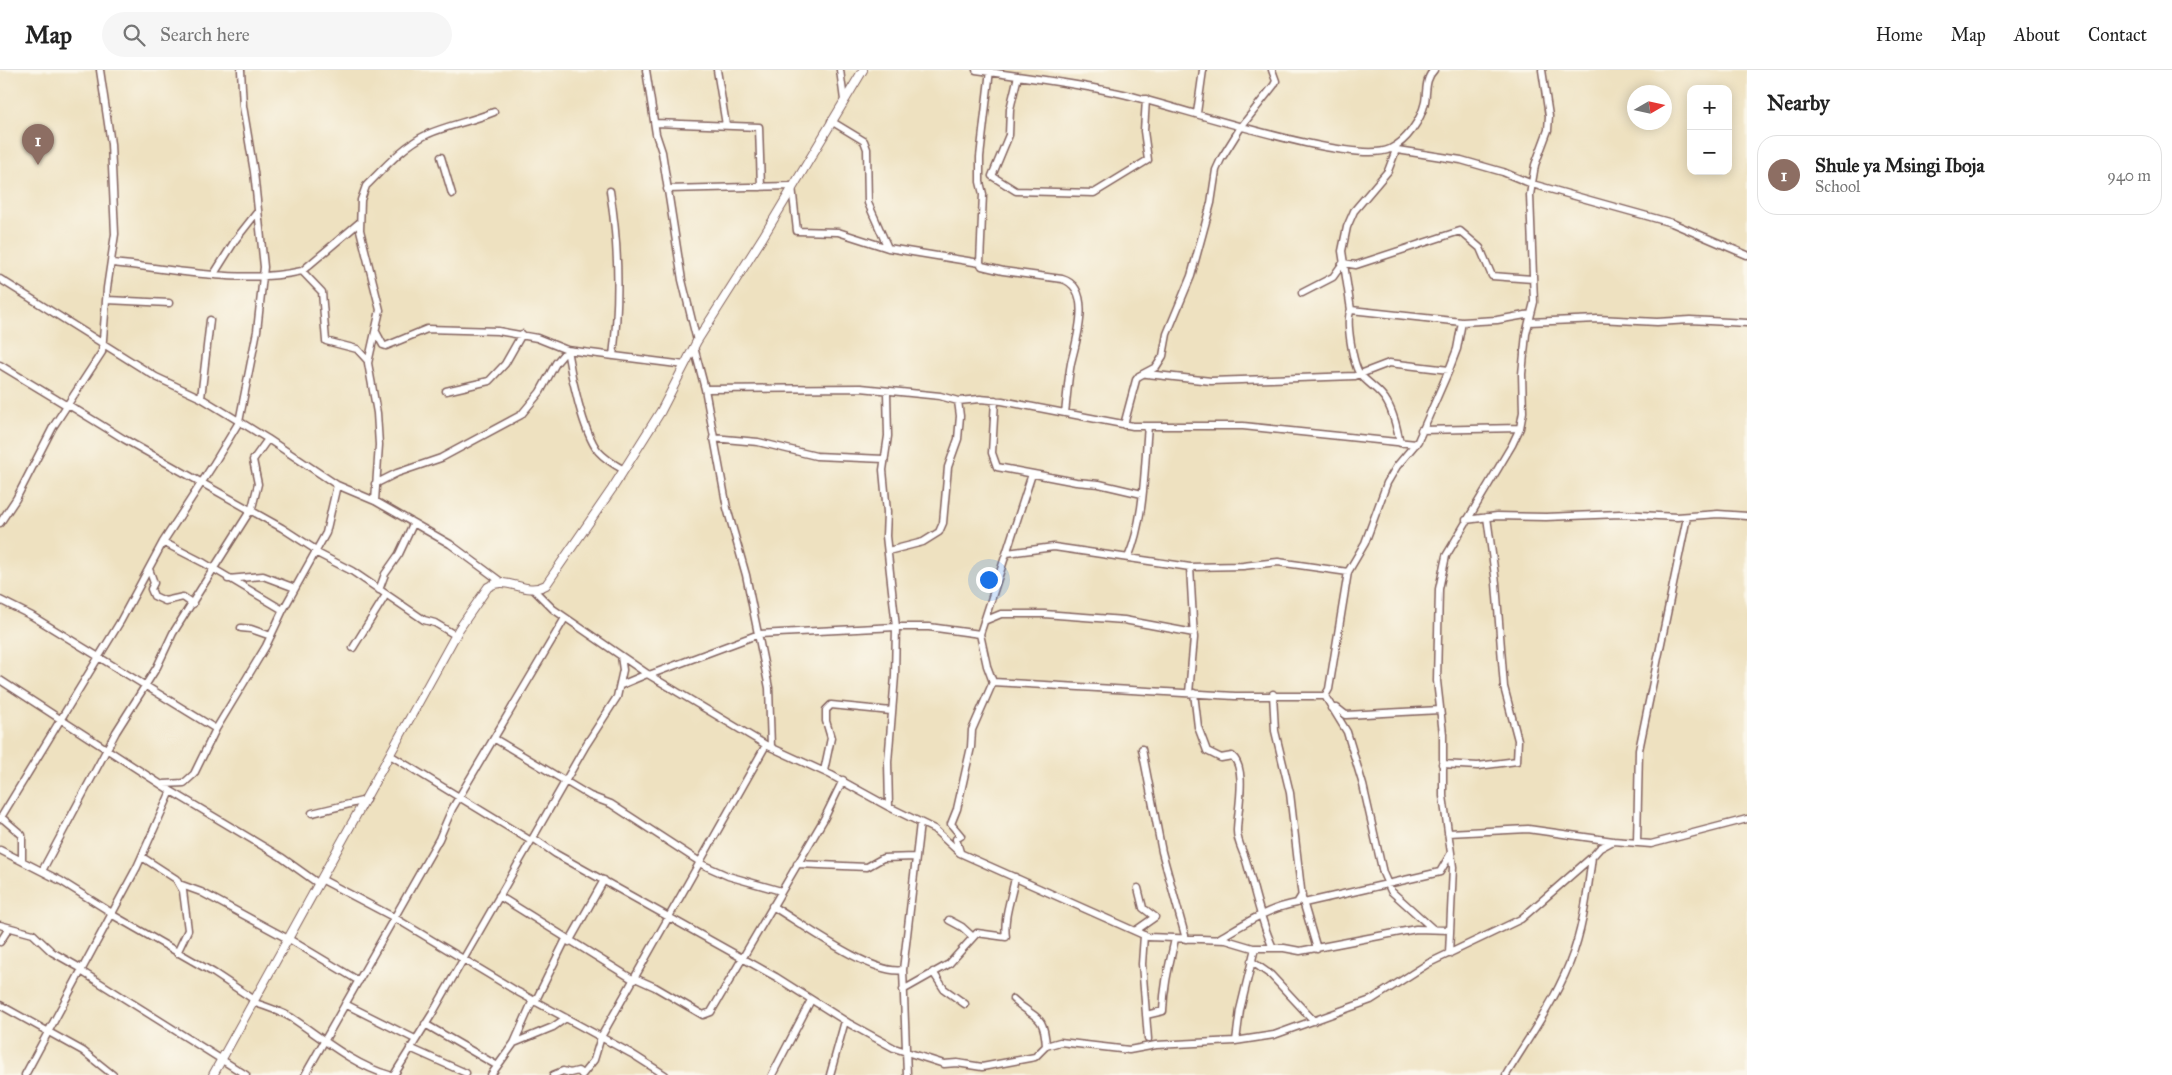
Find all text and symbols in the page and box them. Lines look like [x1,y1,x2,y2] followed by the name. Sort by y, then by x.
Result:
[102,12,452,57] search box
[25,20,72,50] text: Map
[120,21,148,49] icon: search
[160,23,250,46] text: Search here
[1876,24,1923,46] text: Home
[1951,24,1986,46] text: Map
[2014,24,2060,46] text: About
[2088,24,2147,46] text: Contact
[1627,85,1672,130] north arrow
[1687,85,1732,175] map controls
[1687,85,1732,130] button: +
[1767,90,1830,116] text: Nearby
[22,124,54,165] pin: 1
[1687,130,1732,175] button: −
[1815,154,1984,177] text: Shule ya Msingi Iboja
[1781,166,1787,185] text: 1
[2107,166,2151,185] text: 940 m
[1815,177,1860,196] text: School
[976,567,1002,593] your location

